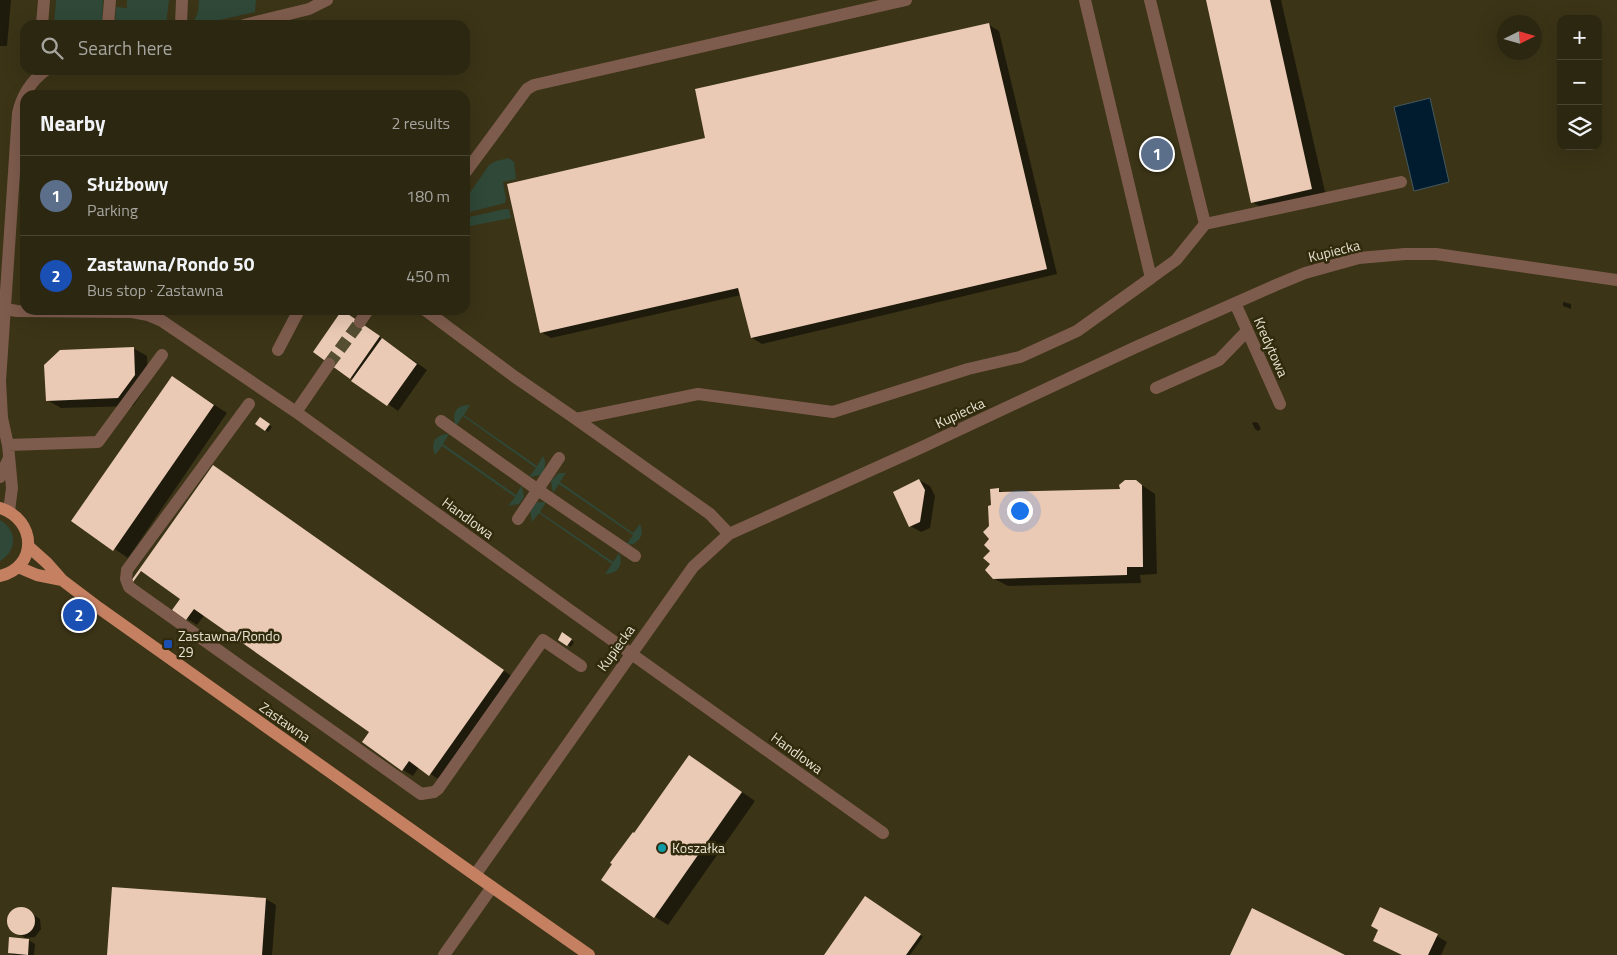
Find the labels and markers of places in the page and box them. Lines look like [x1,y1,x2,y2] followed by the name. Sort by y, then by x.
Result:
[1141,135,1173,173] pin: 1
[63,596,95,634] pin: 2
[178,625,280,662] place label: Zastawna/Rondo 29
[162,638,174,650] marker: Zastawna/Rondo 29
[672,837,725,858] place label: Koszałka
[656,842,668,854] marker: Koszałka

